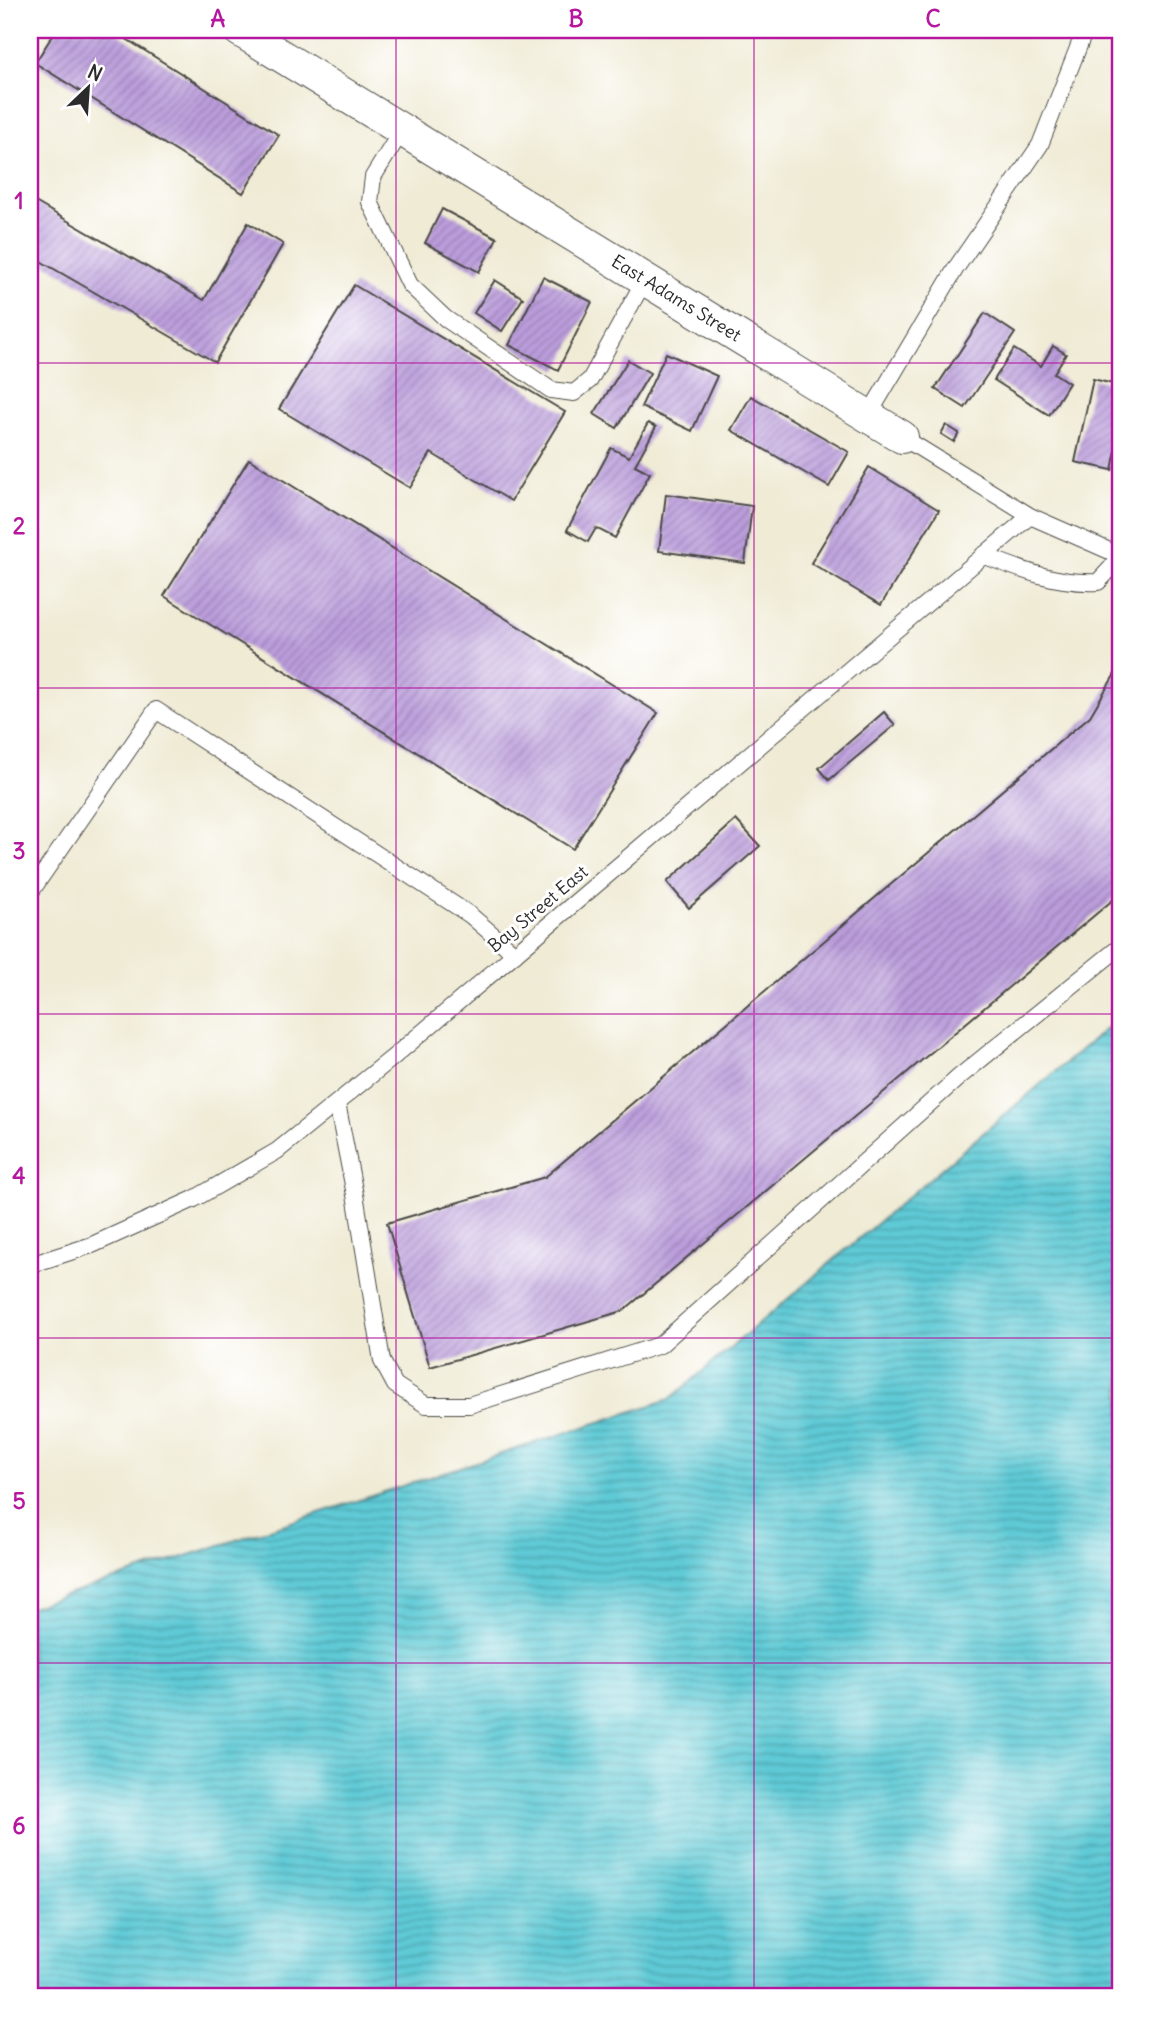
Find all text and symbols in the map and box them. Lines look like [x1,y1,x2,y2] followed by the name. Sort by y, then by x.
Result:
[211,4,226,33] text: A
[568,4,584,33] text: B
[925,4,941,33] text: C
[52,52,122,122] north arrow
[84,59,106,86] text: N
[14,186,24,215] text: 1
[607,249,746,346] street label: East Adams Street
[13,511,26,540] text: 2
[12,836,26,865] text: 3
[483,860,592,957] street label: Bay Street East
[12,1161,26,1190] text: 4
[12,1486,26,1515] text: 5
[12,1811,26,1840] text: 6

